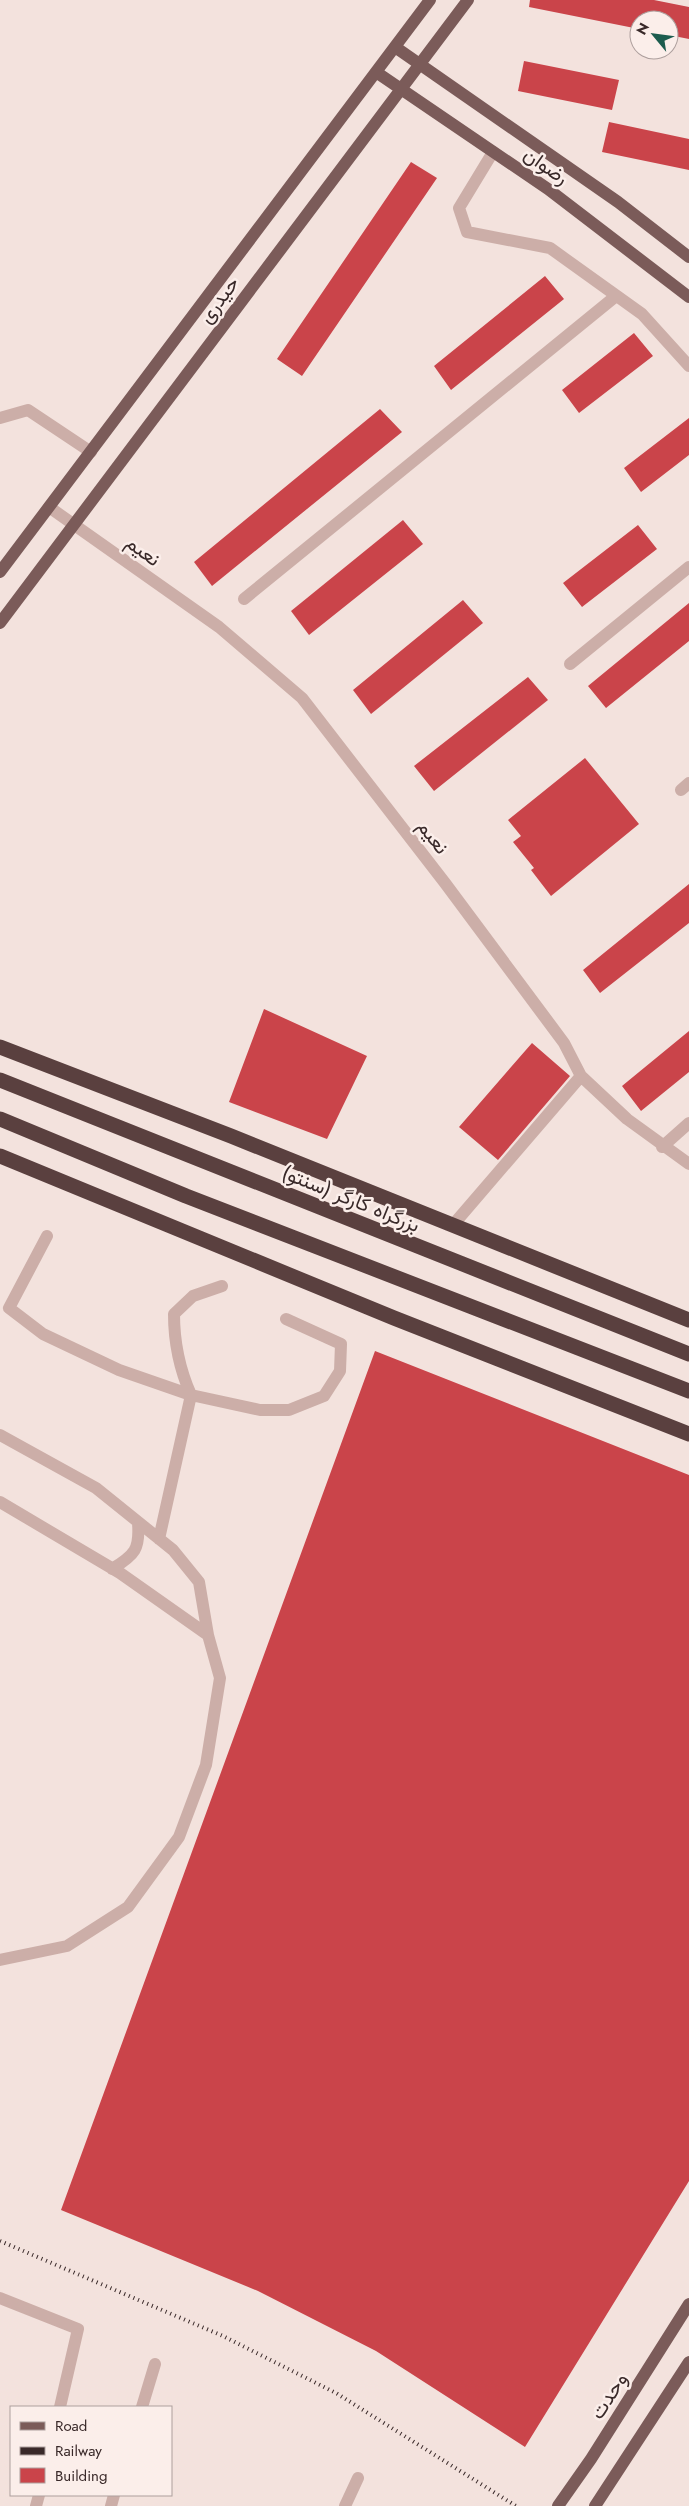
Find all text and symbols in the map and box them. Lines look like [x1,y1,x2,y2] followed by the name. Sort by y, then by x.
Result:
[629,10,679,60] north arrow
[631,19,654,38] text: N
[518,140,574,192] street label: رضوان
[192,270,246,330] street label: حیدری
[119,528,167,574] street label: نعیم
[410,813,456,861] street label: نعیم
[278,1158,424,1240] street label: بزرگراه کارگر (سنتو)
[583,2367,635,2425] street label: وحدت
[10,2406,172,2496] legend
[55,2415,87,2437] text: Road
[55,2440,102,2462] text: Railway
[55,2465,107,2487] text: Building

